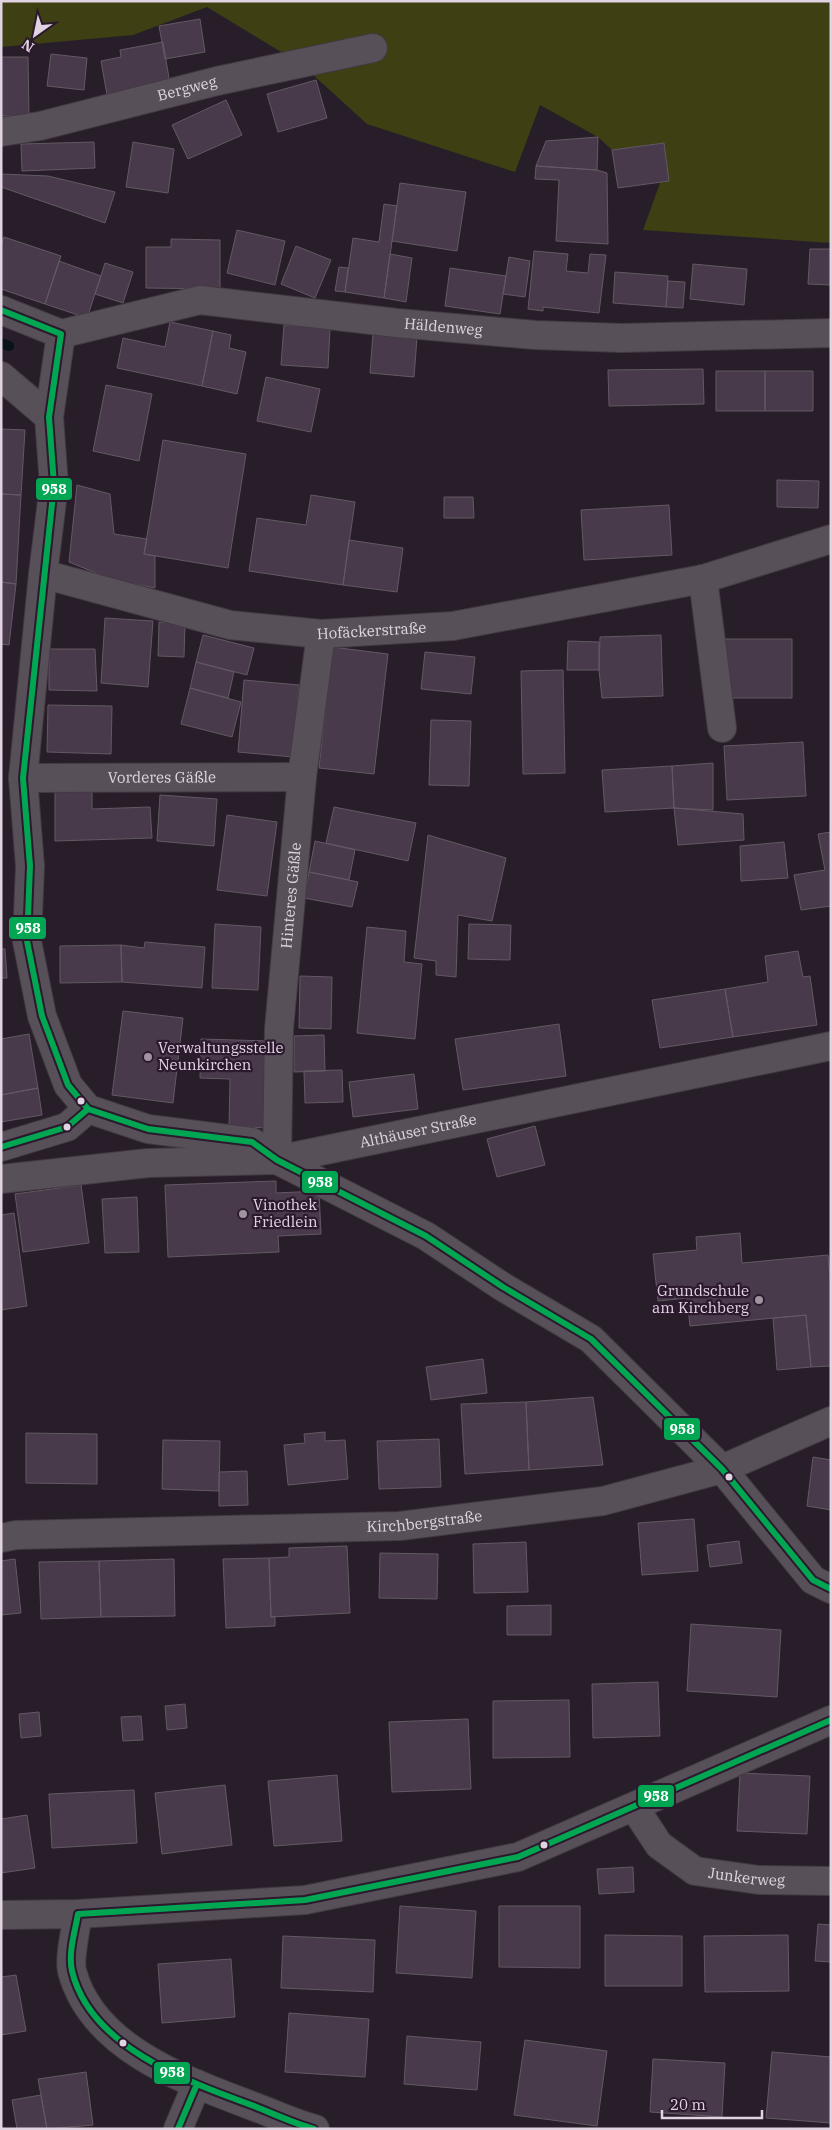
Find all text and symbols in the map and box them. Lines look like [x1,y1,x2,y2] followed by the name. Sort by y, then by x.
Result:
[10,10,60,60] north arrow
[18,35,37,56] text: N
[155,71,219,105] street label: Bergweg
[403,314,484,339] street label: Häldenweg
[35,477,73,501] line badge: 958
[41,480,67,498] text: 958
[316,618,427,643] street label: Hofäckerstraße
[108,767,216,787] street label: Vorderes Gäßle
[276,842,305,949] street label: Hinteres Gäßle
[8,916,47,940] line badge: 958
[15,919,41,937] text: 958
[158,1038,284,1074] place label: Verwaltungsstelle Neunkirchen
[142,1051,154,1063] marker: Verwaltungsstelle Neunkirchen
[76,1096,86,1106] unlabelled marker
[358,1109,478,1152] street label: Althäuser Straße
[62,1122,72,1132] unlabelled marker
[301,1170,339,1194] line badge: 958
[307,1173,333,1191] text: 958
[253,1195,318,1231] place label: Vinothek Friedlein
[237,1208,249,1220] marker: Vinothek Friedlein
[652,1281,749,1317] place label: Grundschule am Kirchberg
[753,1294,765,1306] marker: Grundschule am Kirchberg
[663,1417,701,1441] line badge: 958
[669,1420,695,1438] text: 958
[724,1472,734,1482] unlabelled marker
[366,1506,483,1536] street label: Kirchbergstraße
[637,1784,675,1808] line badge: 958
[643,1787,669,1805] text: 958
[539,1840,549,1850] unlabelled marker
[707,1863,785,1889] street label: Junkerweg
[118,2038,128,2048] unlabelled marker
[153,2061,191,2085] line badge: 958
[159,2063,185,2081] text: 958
[662,2088,762,2120] scale bar
[670,2095,706,2114] text: 20 m

